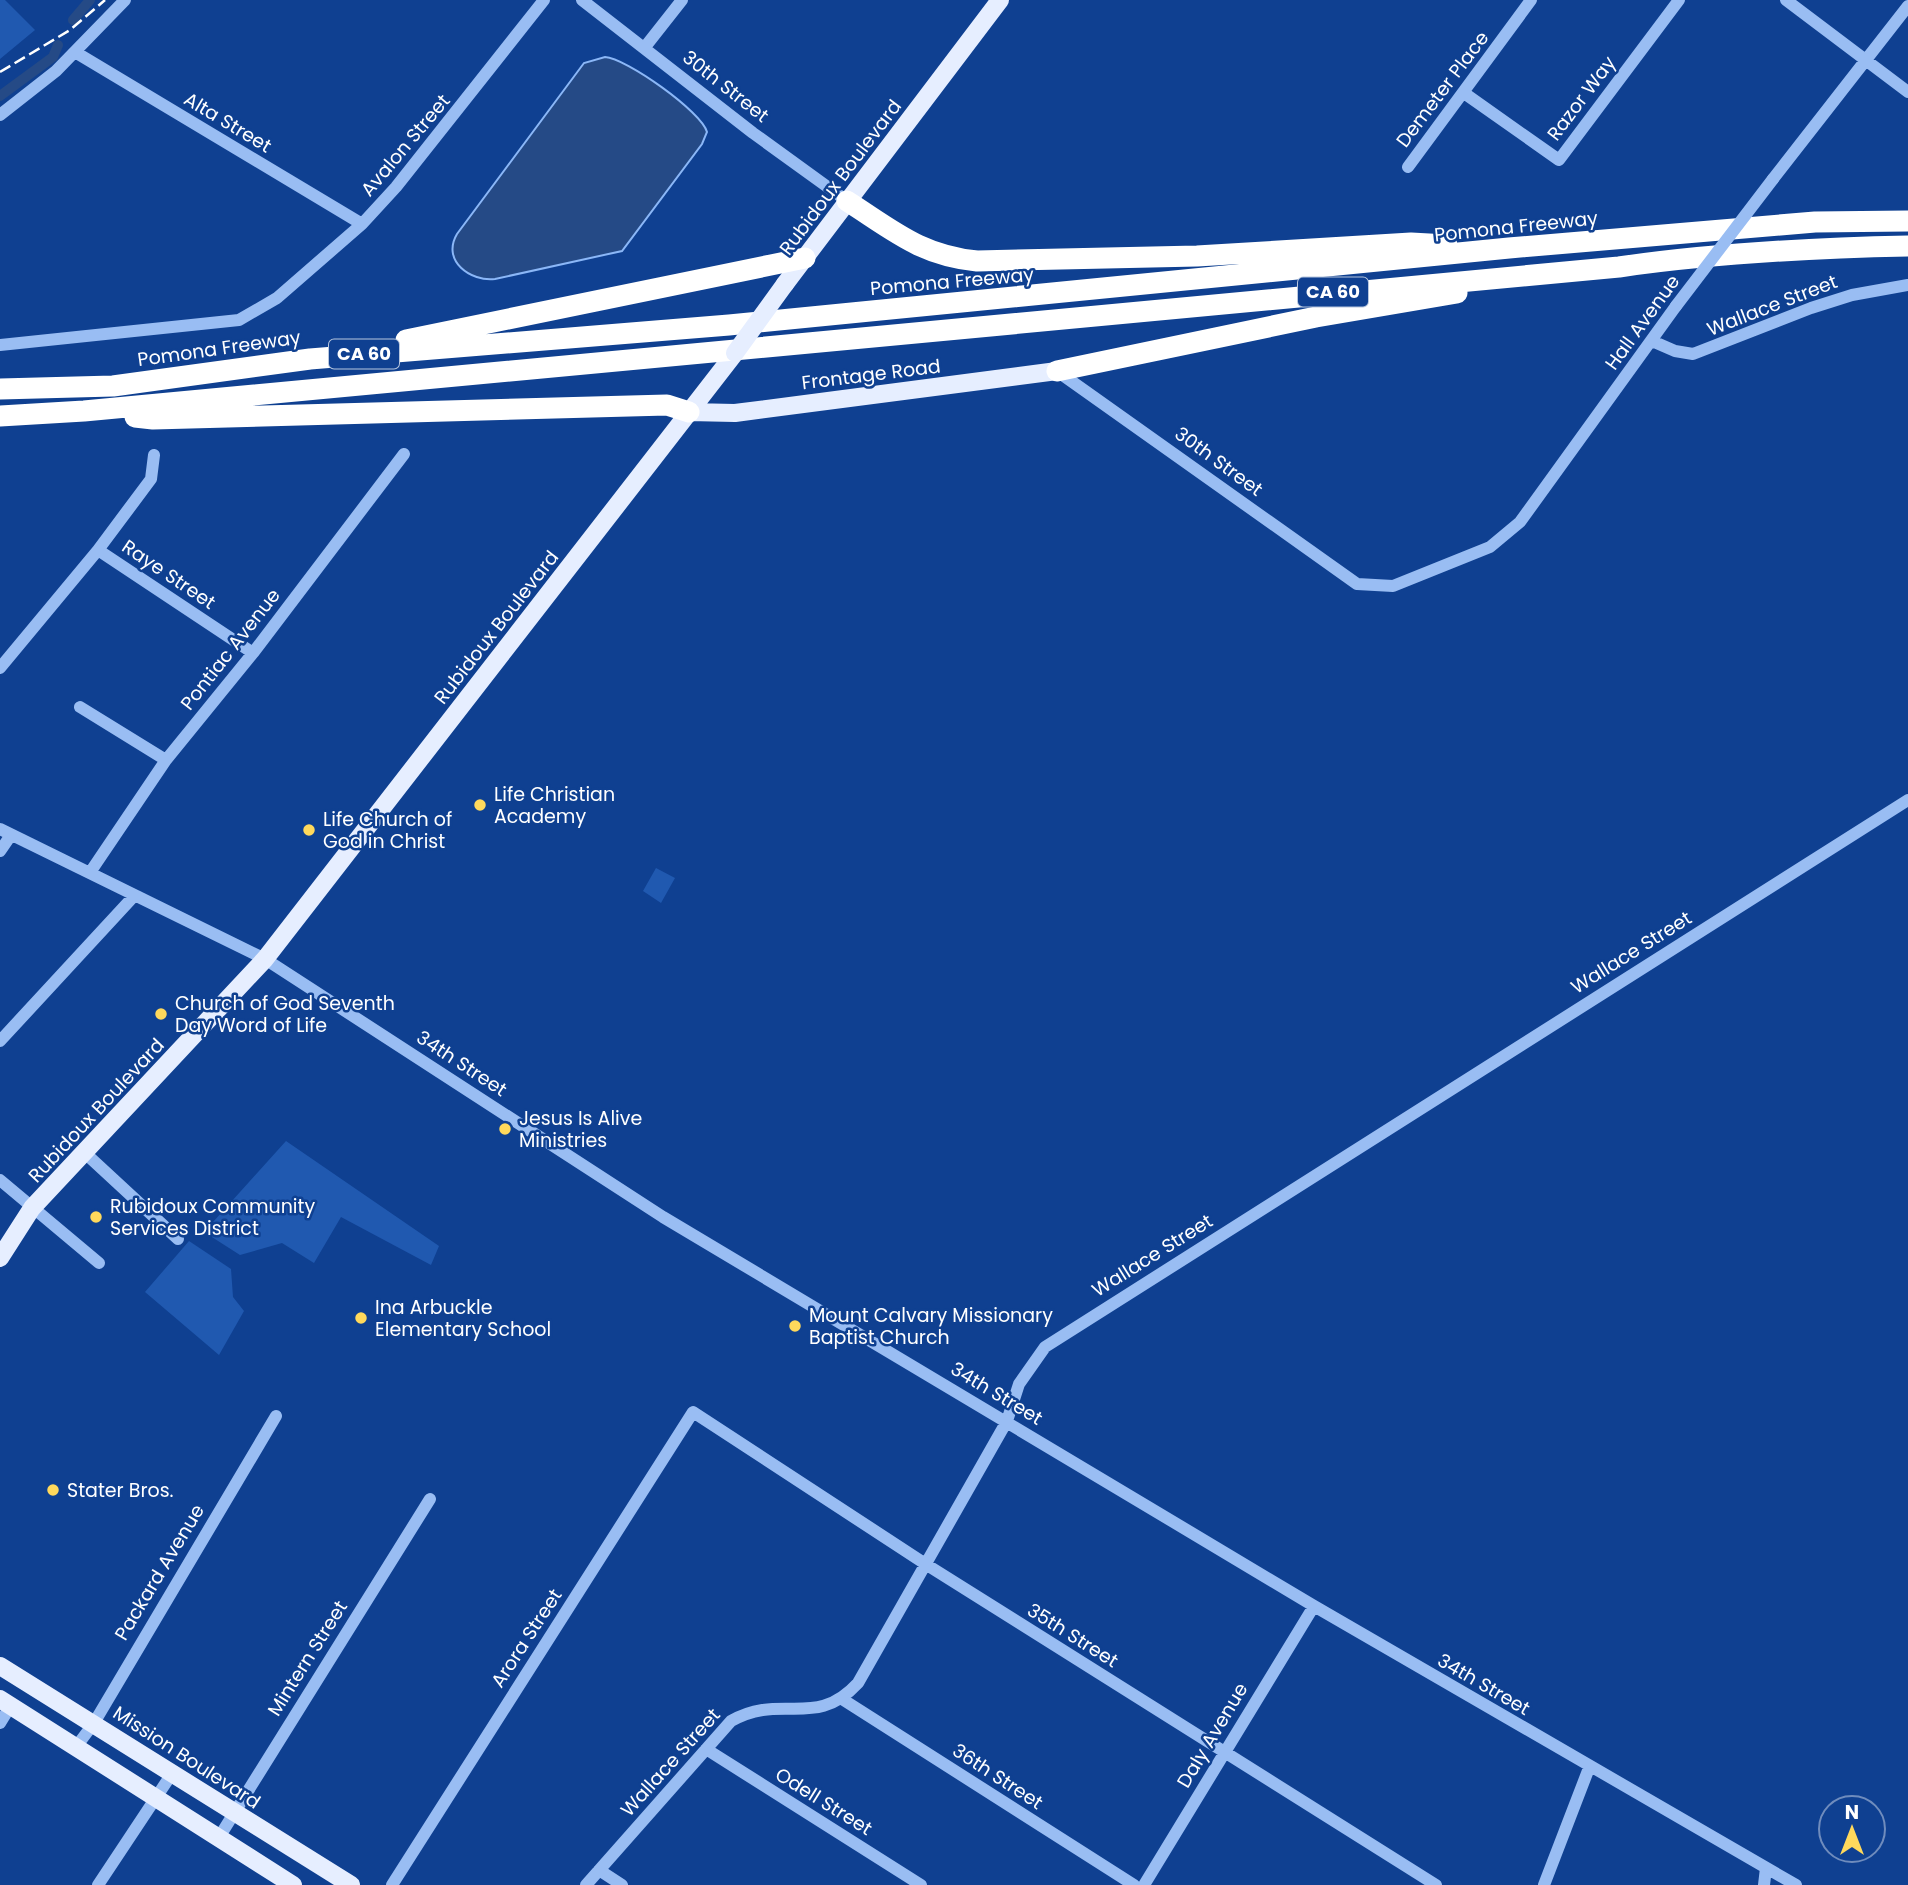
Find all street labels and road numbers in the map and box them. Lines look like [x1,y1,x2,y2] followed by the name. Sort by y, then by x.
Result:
[1390,26,1495,153] street label: Demeter Place
[677,44,775,129] street label: 30th Street
[1541,50,1622,146] street label: Razor Way
[179,86,277,159] street label: Alta Street
[355,88,456,202] street label: Avalon Street
[773,94,908,261] street label: Rubidoux Boulevard
[1433,204,1599,249] street label: Pomona Freeway
[869,261,1035,302] street label: Pomona Freeway
[1703,268,1841,343] street label: Wallace Street
[1599,269,1686,375] street label: Hall Avenue
[1298,278,1368,306] road number: CA 60
[136,324,303,373] street label: Pomona Freeway
[329,340,399,368] road number: CA 60
[800,353,942,396] street label: Frontage Road
[1169,420,1268,503] street label: 30th Street
[117,533,221,616] street label: Raye Street
[428,545,565,710] street label: Rubidoux Boulevard
[174,583,287,716] street label: Pontiac Avenue
[1566,904,1697,1000] street label: Wallace Street
[411,1024,512,1103] street label: 34th Street
[22,1032,170,1188] street label: Rubidoux Boulevard
[1087,1207,1218,1303] street label: Wallace Street
[946,1355,1048,1432] street label: 34th Street
[108,1499,211,1645] street label: Packard Avenue
[484,1584,568,1693] street label: Arora Street
[261,1595,354,1721] street label: Mintern Street
[1022,1597,1124,1674] street label: 35th Street
[1432,1647,1535,1722] street label: 34th Street
[1170,1678,1254,1793] street label: Daly Avenue
[108,1700,266,1815] street label: Mission Boulevard
[614,1702,726,1822] street label: Wallace Street
[947,1737,1048,1816] street label: 36th Street
[770,1761,877,1842] street label: Odell Street

